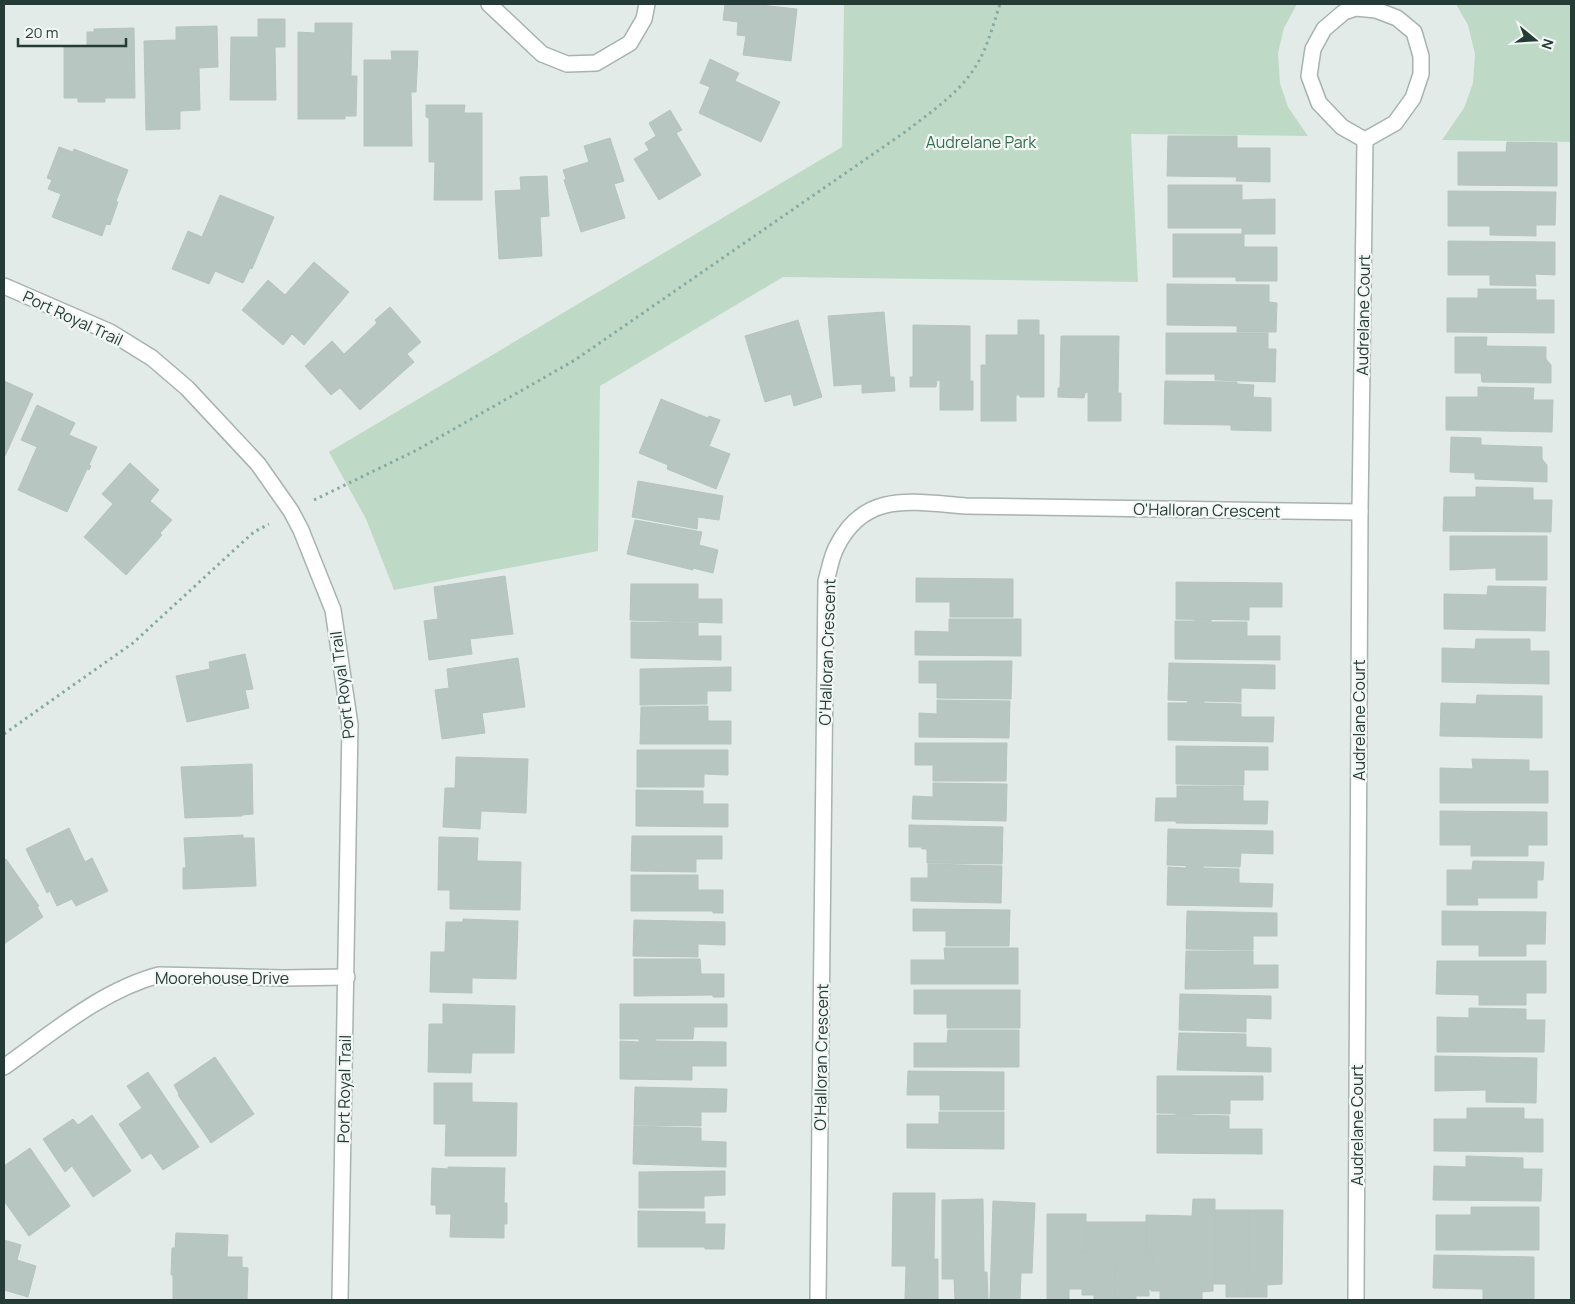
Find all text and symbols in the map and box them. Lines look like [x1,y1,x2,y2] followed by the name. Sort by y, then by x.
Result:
[18,15,125,47] scale bar
[1510,15,1560,65] north arrow
[25,22,58,43] text: 20 m
[1537,36,1558,52] text: N
[926,131,1037,153] park label: Audrelane Park
[1351,254,1375,376] street label: Audrelane Court
[19,285,127,351] street label: Port Royal Trail
[1133,498,1281,522] street label: O'Halloran Crescent
[813,578,841,726] street label: O'Halloran Crescent
[324,630,360,740] street label: Port Royal Trail
[1348,659,1370,781] street label: Audrelane Court
[155,967,289,989] street label: Moorehouse Drive
[809,983,833,1131] street label: O'Halloran Crescent
[332,1035,356,1143] street label: Port Royal Trail
[1346,1064,1368,1186] street label: Audrelane Court

